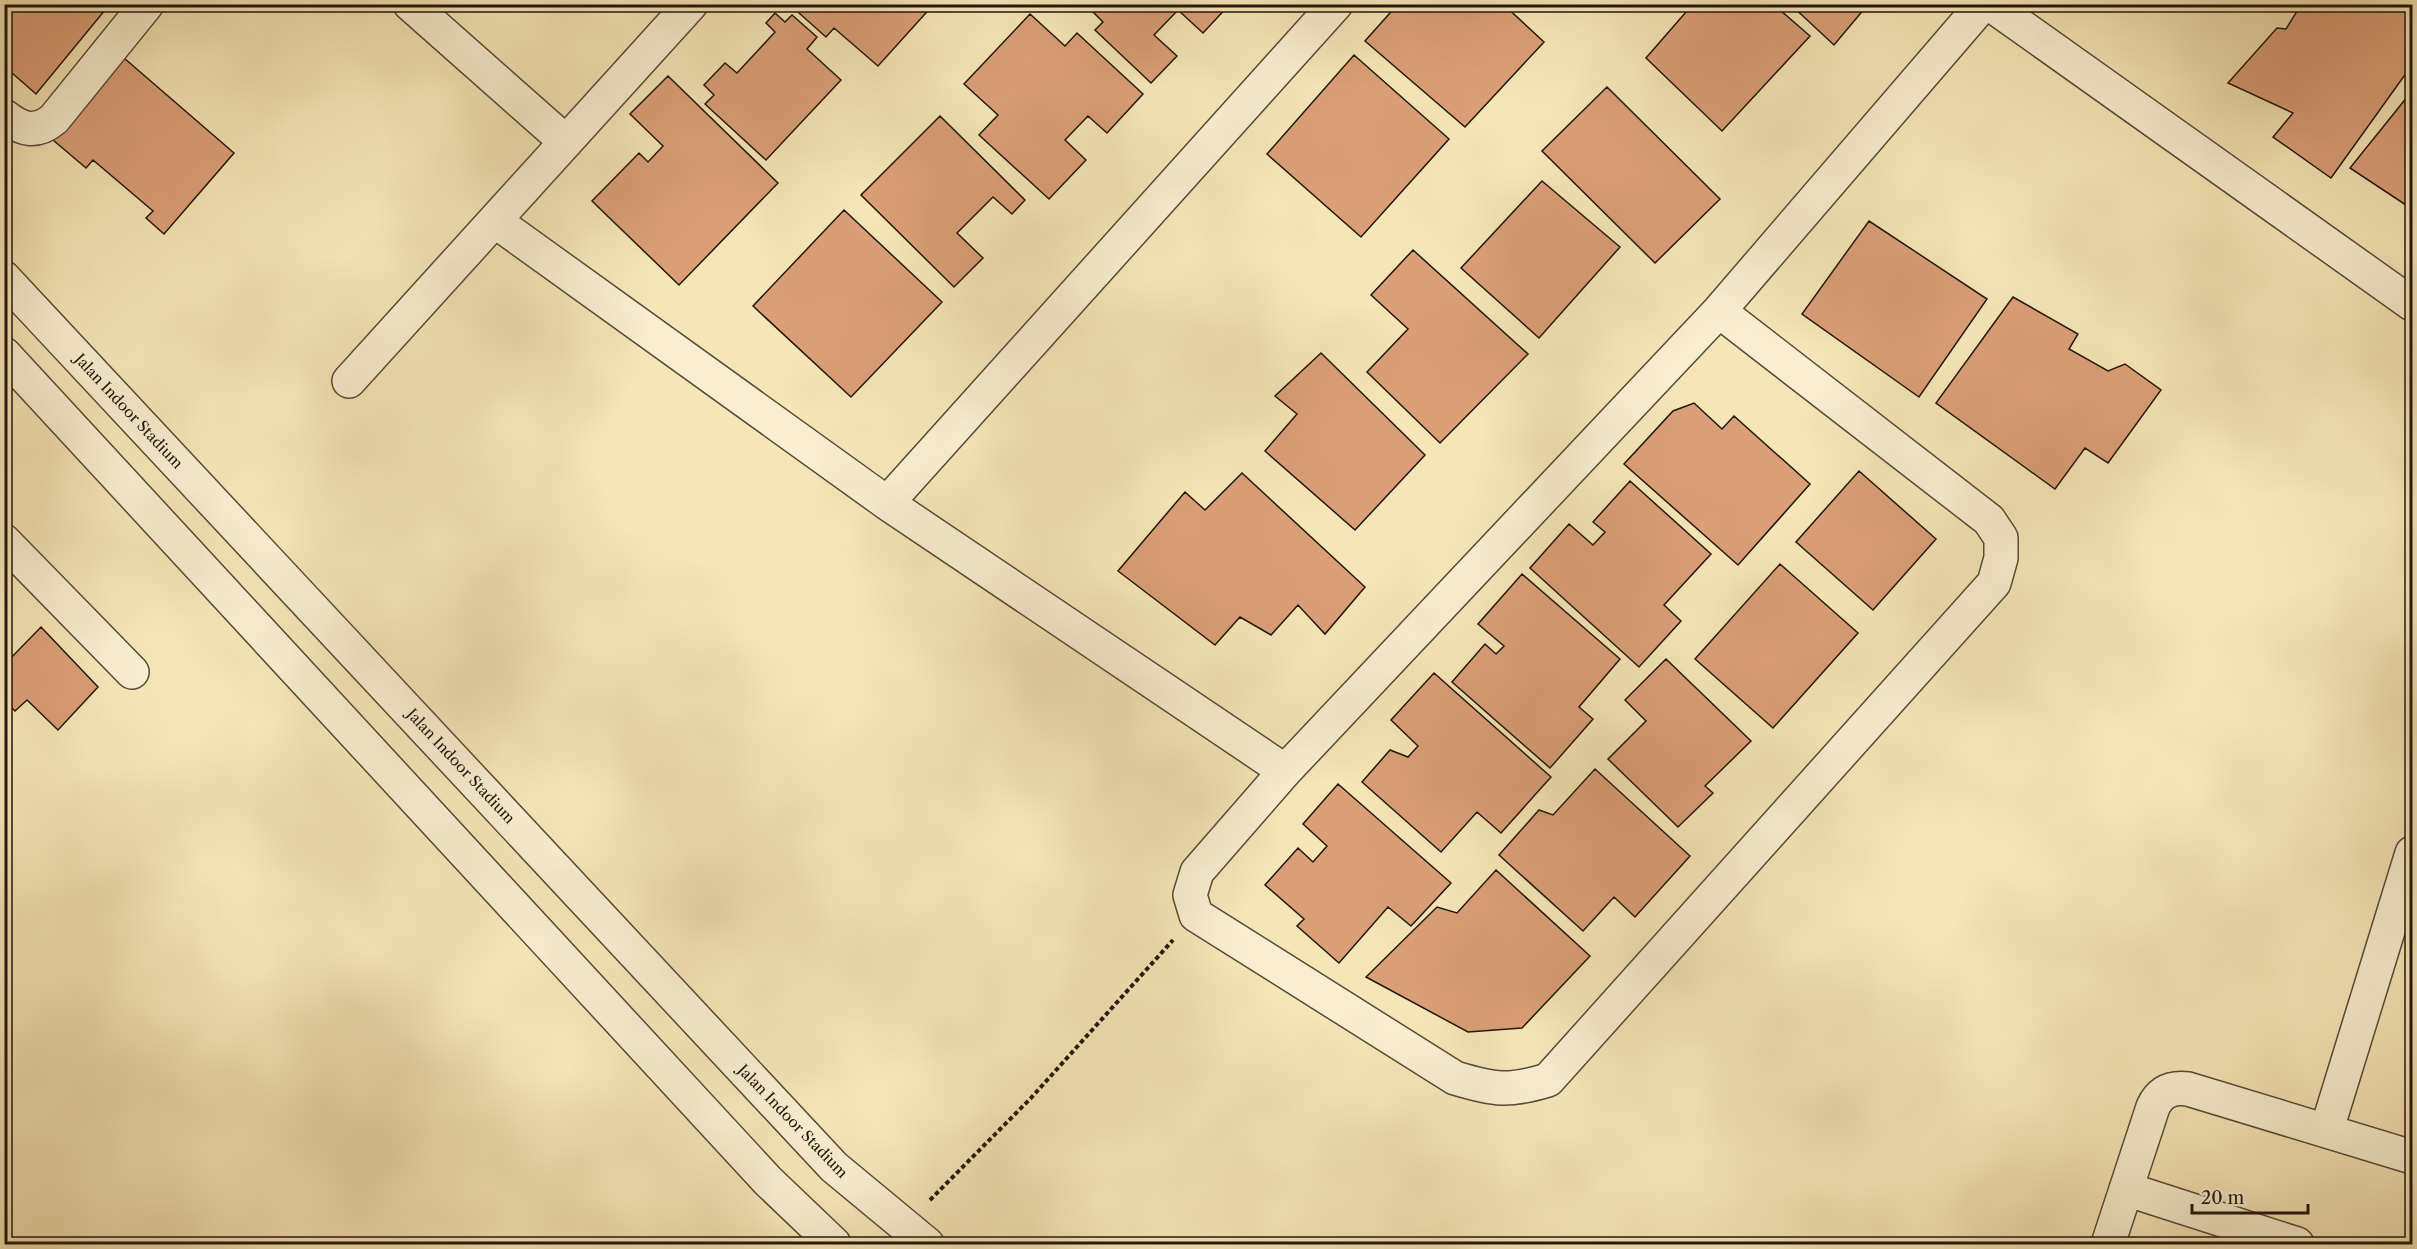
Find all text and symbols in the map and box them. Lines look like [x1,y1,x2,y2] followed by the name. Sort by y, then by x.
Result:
[69,348,187,473] street label: Jalan Indoor Stadium
[401,703,519,828] street label: Jalan Indoor Stadium
[733,1059,852,1182] street label: Jalan Indoor Stadium
[2192,1177,2308,1215] scale bar
[2201,1187,2245,1209] text: 20 m

